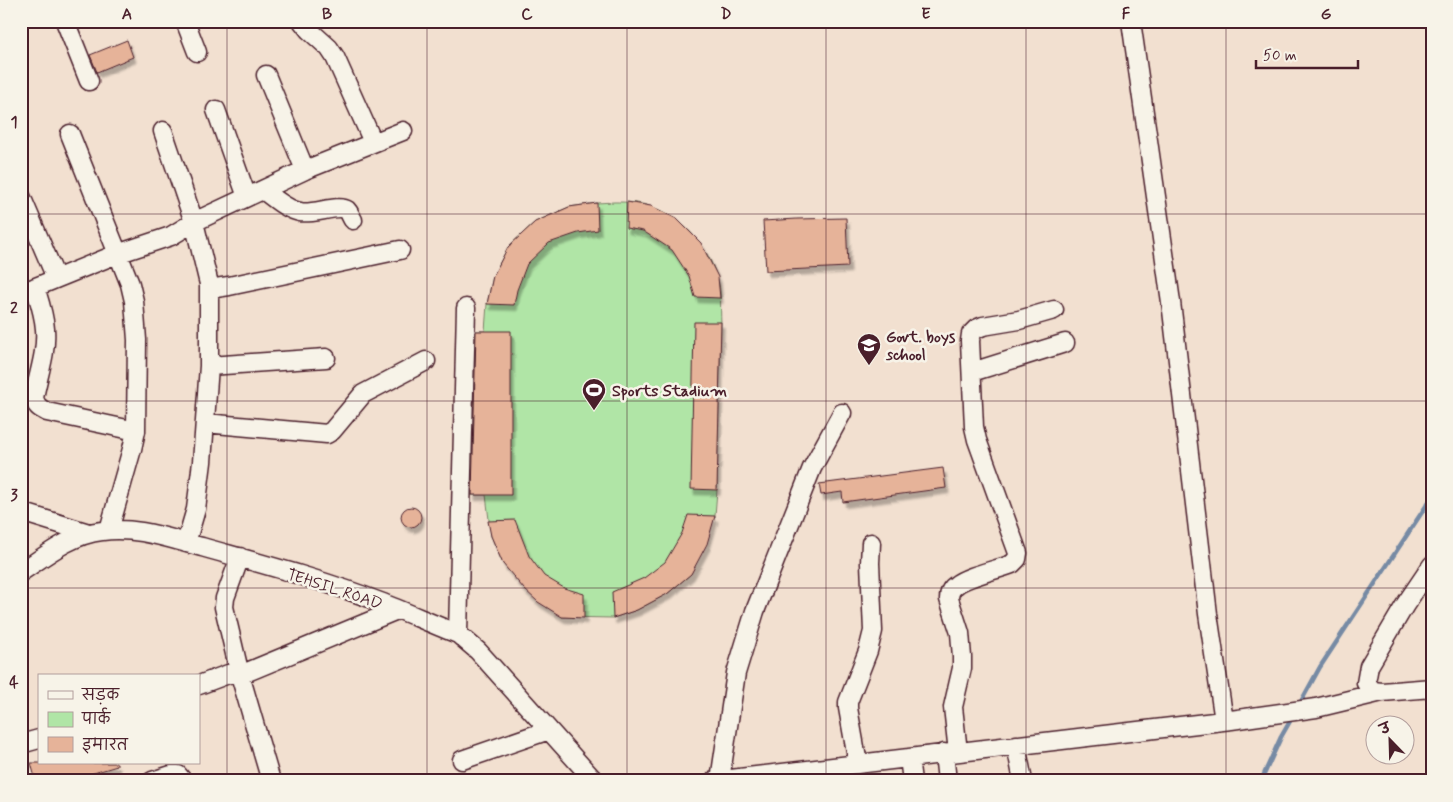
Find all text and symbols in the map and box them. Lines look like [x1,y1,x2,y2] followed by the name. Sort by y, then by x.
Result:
[122,4,132,25] text: A
[322,4,332,25] text: B
[521,4,533,25] text: C
[720,4,732,25] text: D
[921,4,931,25] text: E
[1122,4,1131,25] text: F
[1321,4,1332,25] text: G
[1256,38,1358,70] scale bar
[1263,46,1297,66] text: 50 m
[10,112,18,133] text: 1
[10,298,18,319] text: 2
[885,327,956,366] place label: Govt. boys school
[856,332,882,366] school or university icon: Govt. boys school
[581,377,607,411] sports icon: Sports Stadium
[612,381,727,402] place label: Sports Stadium
[10,485,18,506] text: 3
[284,564,385,615] street label: TEHSIL ROAD
[9,672,19,693] text: 4
[38,674,200,764] legend
[81,686,120,706] text: सड़क
[81,707,112,730] text: पार्क
[1366,714,1416,764] north arrow
[1376,718,1395,740] text: उ
[82,736,129,756] text: इमारत

